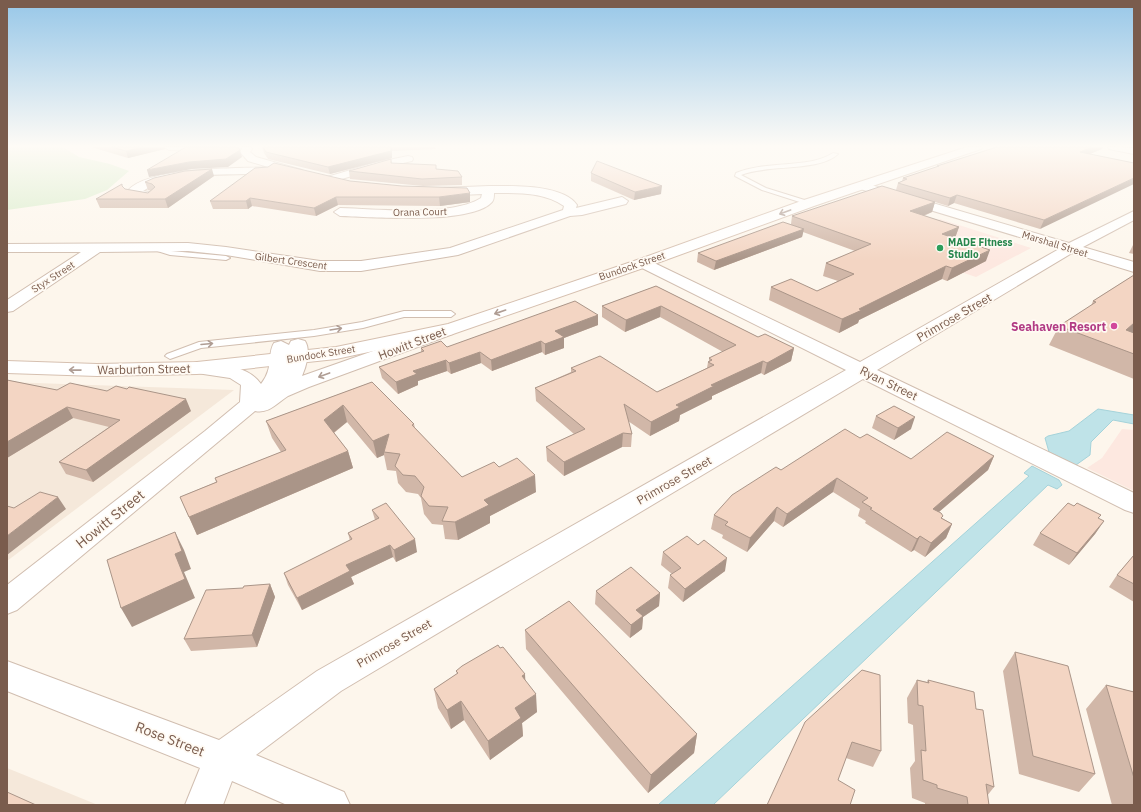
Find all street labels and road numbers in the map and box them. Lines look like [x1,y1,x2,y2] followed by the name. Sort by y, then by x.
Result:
[393,205,448,219] street label: Orana Court
[1020,228,1090,260] street label: Marshall Street
[597,248,667,283] street label: Bundock Street
[254,249,328,273] street label: Gilbert Crescent
[29,258,78,296] street label: Styx Street
[914,289,994,345] street label: Primrose Street
[376,323,448,363] street label: Howitt Street
[286,342,357,366] street label: Bundock Street
[97,361,191,377] street label: Warburton Street
[858,363,920,403] street label: Ryan Street
[634,452,714,508] street label: Primrose Street
[72,486,148,552] street label: Howitt Street
[354,615,434,671] street label: Primrose Street
[133,718,207,760] street label: Rose Street

